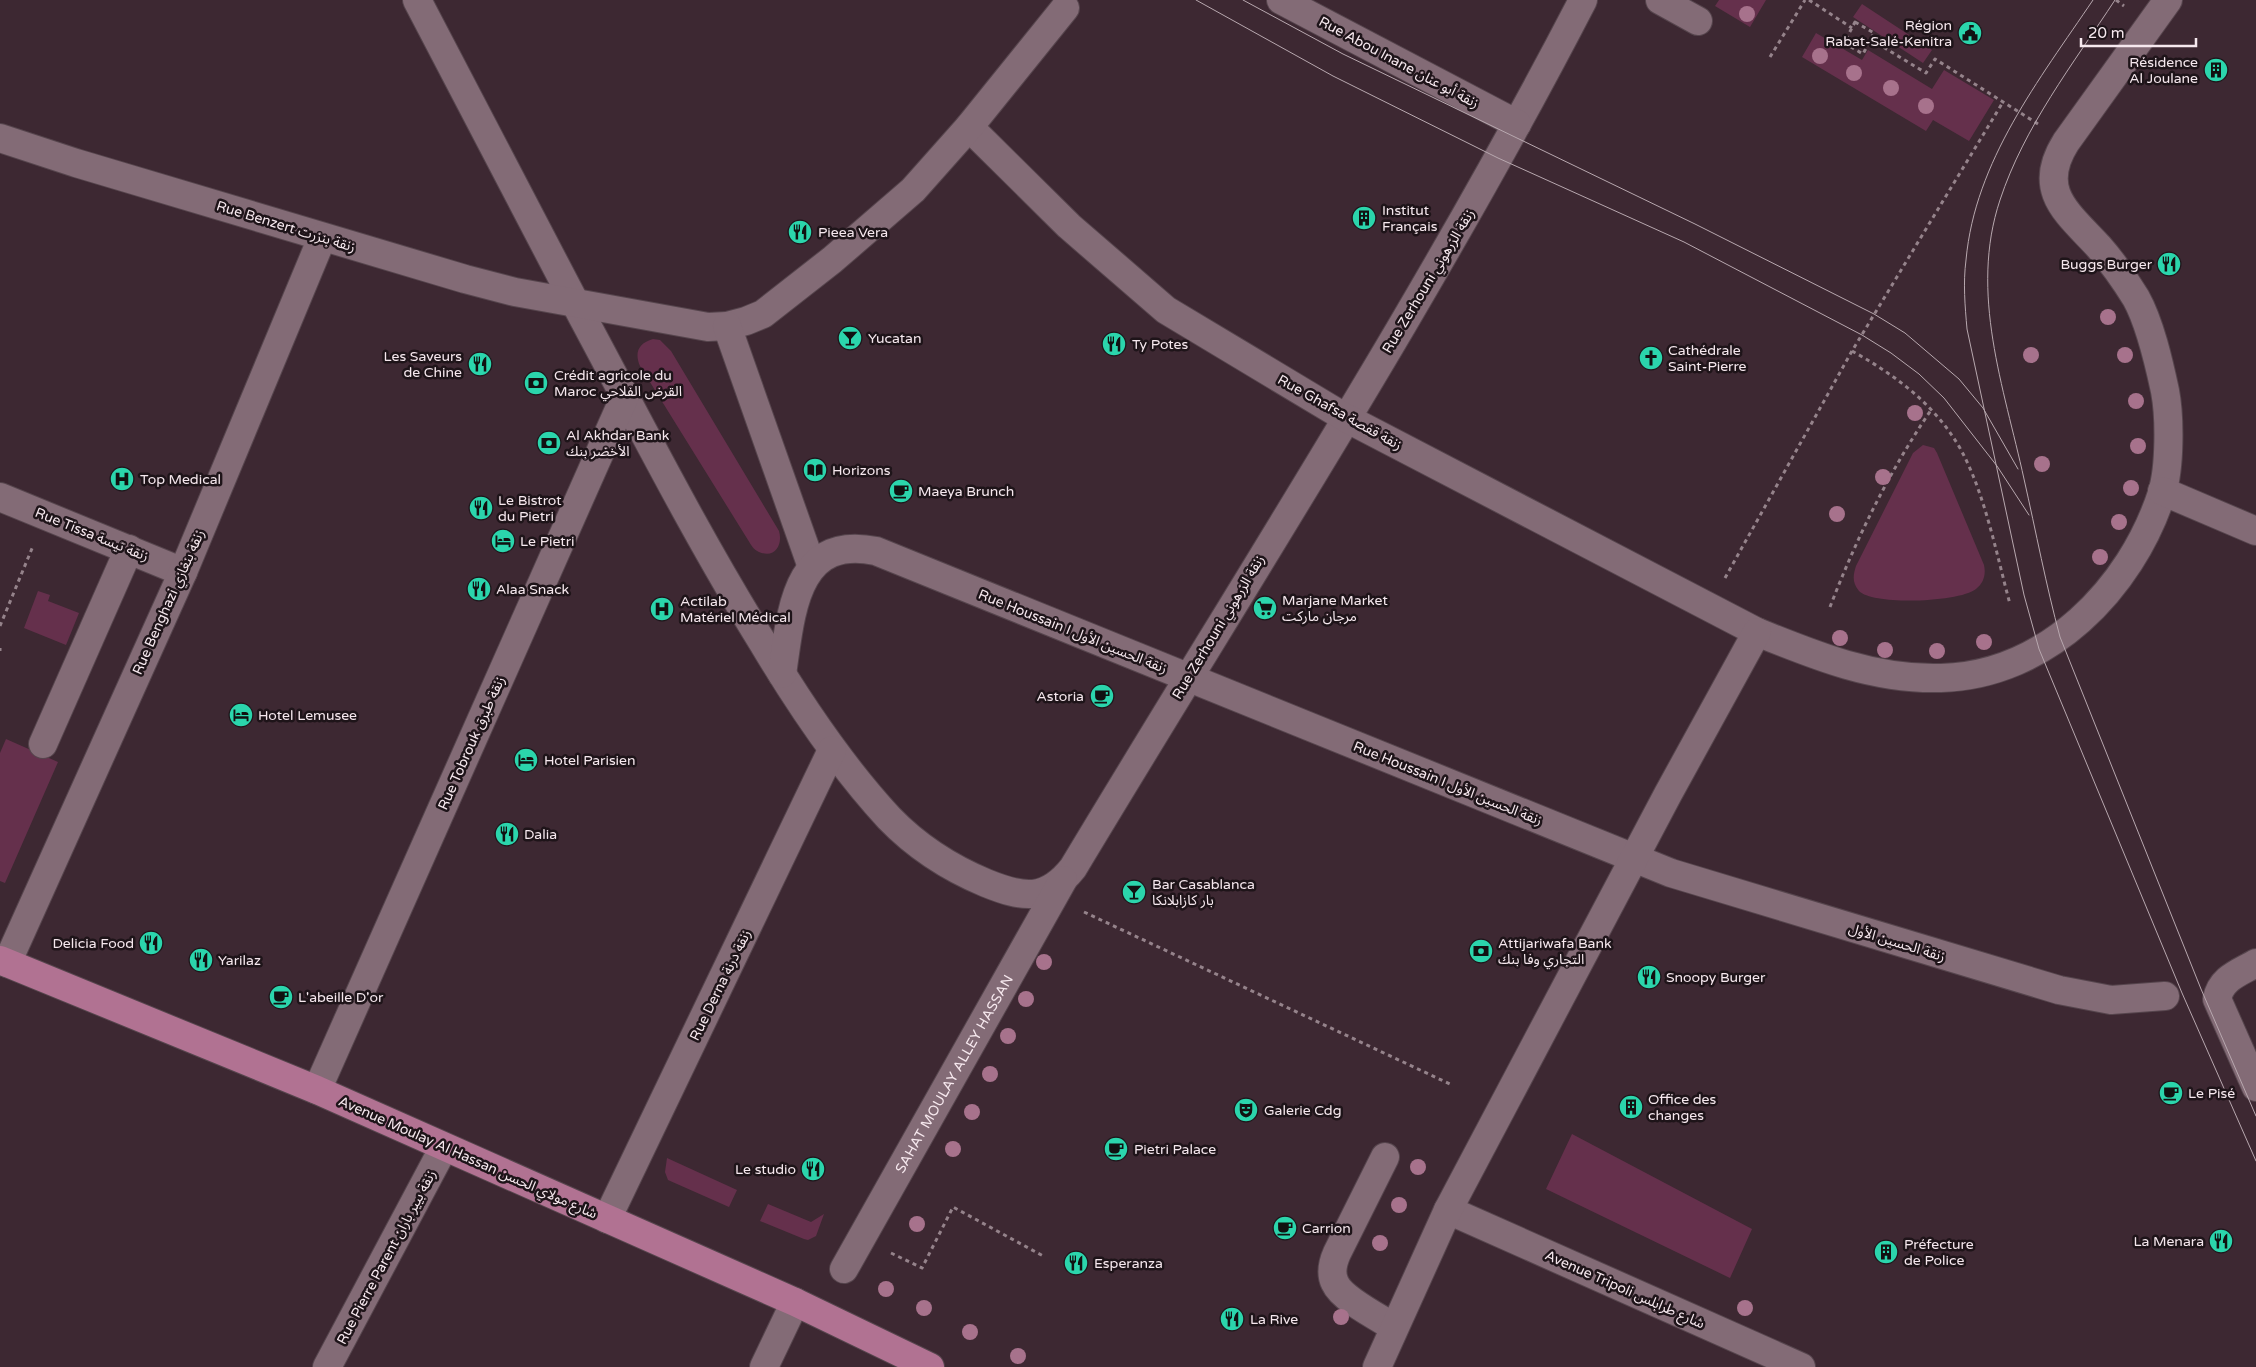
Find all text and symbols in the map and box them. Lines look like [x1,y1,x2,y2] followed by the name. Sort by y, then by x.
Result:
[1316,12,1482,112] street label: Rue Abou Inane زنقة أبو عنان
[2081,15,2196,47] scale bar
[1825,17,1952,50] place label: Région Rabat-Salé-Kenitra
[1957,20,1983,46] public building icon: Région Rabat-Salé-Kenitra
[2088,24,2125,42] text: 20 m
[2129,54,2198,87] place label: Résidence Al Joulane
[2203,57,2229,83] building icon: Résidence Al Joulane
[214,197,357,256] street label: Rue Benzert زنقة بنزرت
[1382,202,1438,235] place label: Institut Français
[1351,205,1377,231] building icon: Institut Français
[1379,206,1480,358] street label: Rue Zerhouni زنقة الزرهوني
[787,219,813,245] restaurant icon: Pieea Vera
[818,224,888,241] place label: Pieea Vera
[2156,251,2182,277] restaurant icon: Buggs Burger
[2060,256,2153,273] place label: Buggs Burger
[837,325,863,351] bar icon: Yucatan
[868,330,921,347] place label: Yucatan
[1101,331,1127,357] restaurant icon: Ty Potes
[1132,336,1189,353] place label: Ty Potes
[1668,342,1747,375] place label: Cathédrale Saint-Pierre
[1638,345,1664,371] church icon: Cathédrale Saint-Pierre
[383,348,462,381] place label: Les Saveurs de Chine
[467,351,493,377] restaurant icon: Les Saveurs de Chine
[554,367,682,402] place label: Crédit agricole du Maroc القرض الفلاحي
[523,370,549,396] bank icon: Crédit agricole du Maroc القرض الفلاحي
[1275,371,1405,454] street label: Rue Ghafsa زنقة قفصة
[566,427,670,460] place label: Al Akhdar Bank الأخضر بنك
[536,430,562,456] bank icon: Al Akhdar Bank الأخضر بنك
[802,457,828,483] library icon: Horizons
[832,462,891,479] place label: Horizons
[109,466,135,492] hospital icon: Top Medical
[140,471,221,488] place label: Top Medical
[888,478,914,504] cafe icon: Maeya Brunch
[918,483,1014,500] place label: Maeya Brunch
[498,492,562,525] place label: Le Bistrot du Pietri
[468,495,494,521] restaurant icon: Le Bistrot du Pietri
[33,504,151,565] street label: Rue Tissa زنقة تيسة
[129,527,210,678] street label: Rue Benghazi زنقة بنغازي
[490,528,516,554] hotel icon: Le Pietri
[520,533,575,550] place label: Le Pietri
[1169,552,1270,704] street label: Rue Zerhouni زنقة الزرهوني
[466,576,492,602] restaurant icon: Alaa Snack
[496,581,570,598] place label: Alaa Snack
[976,586,1170,677] street label: Rue Houssain I زنقة الحسين الأول
[1282,592,1388,625] place label: Marjane Market مرجان ماركت
[680,593,791,626] place label: Actilab Matériel Médical
[1252,595,1278,621] supermarket icon: Marjane Market مرجان ماركت
[649,596,675,622] hospital icon: Actilab Matériel Médical
[434,674,509,813] street label: Rue Tobrouk زنقة طبرق
[1089,683,1115,709] cafe icon: Astoria
[1036,688,1084,705] place label: Astoria
[228,702,254,728] hotel icon: Hotel Lemusee
[258,707,357,724] place label: Hotel Lemusee
[1351,738,1545,829] street label: Rue Houssain I زنقة الحسين الأول
[513,747,539,773] hotel icon: Hotel Parisien
[544,752,636,769] place label: Hotel Parisien
[494,821,520,847] restaurant icon: Dalia
[524,826,557,843] place label: Dalia
[1152,876,1255,909] place label: Bar Casablanca بار كازابلانكا
[1121,879,1147,905] bar icon: Bar Casablanca بار كازابلانكا
[1846,920,1947,965] street label: زنقة الحسين الأول
[686,927,755,1044] street label: Rue Derna زنقة درنة
[138,930,164,956] restaurant icon: Delicia Food
[53,935,134,952] place label: Delicia Food
[1498,935,1612,970] place label: Attijariwafa Bank التجاري وفا بنك
[1468,938,1494,964] bank icon: Attijariwafa Bank التجاري وفا بنك
[188,947,214,973] restaurant icon: Yarilaz
[218,952,261,969] place label: Yarilaz
[1636,964,1662,990] restaurant icon: Snoopy Burger
[1666,969,1766,986] place label: Snoopy Burger
[892,972,1017,1176] street label: SAHAT MOULAY ALLEY HASSAN
[268,984,294,1010] cafe icon: L'abeille D'or
[298,989,384,1006] place label: L'abeille D'or
[2158,1080,2184,1106] cafe icon: Le Pisé
[2188,1085,2235,1102] place label: Le Pisé
[1648,1091,1717,1124] place label: Office des changes
[335,1092,600,1224] street label: Avenue Moulay Al Hassan شارع مولاي الحسن
[1618,1094,1644,1120] building icon: Office des changes
[1233,1097,1259,1123] theatre icon: Galerie Cdg
[1264,1102,1341,1119] place label: Galerie Cdg
[1103,1136,1129,1162] cafe icon: Pietri Palace
[1134,1141,1216,1158] place label: Pietri Palace
[800,1156,826,1182] restaurant icon: Le studio
[735,1161,796,1178] place label: Le studio
[333,1167,440,1347] street label: Rue Pierre Parent زنقة بيير باران
[1272,1215,1298,1241] cafe icon: Carrion
[1302,1220,1351,1237] place label: Carrion
[2208,1228,2234,1254] restaurant icon: La Menara
[2134,1233,2204,1250] place label: La Menara
[1904,1236,1974,1269] place label: Préfecture de Police
[1873,1239,1899,1265] building icon: Préfecture de Police
[1542,1247,1707,1334] street label: Avenue Tripoli شارع طرابلس
[1063,1250,1089,1276] restaurant icon: Esperanza
[1094,1255,1163,1272] place label: Esperanza
[1219,1306,1245,1332] restaurant icon: La Rive
[1250,1311,1298,1328] place label: La Rive

